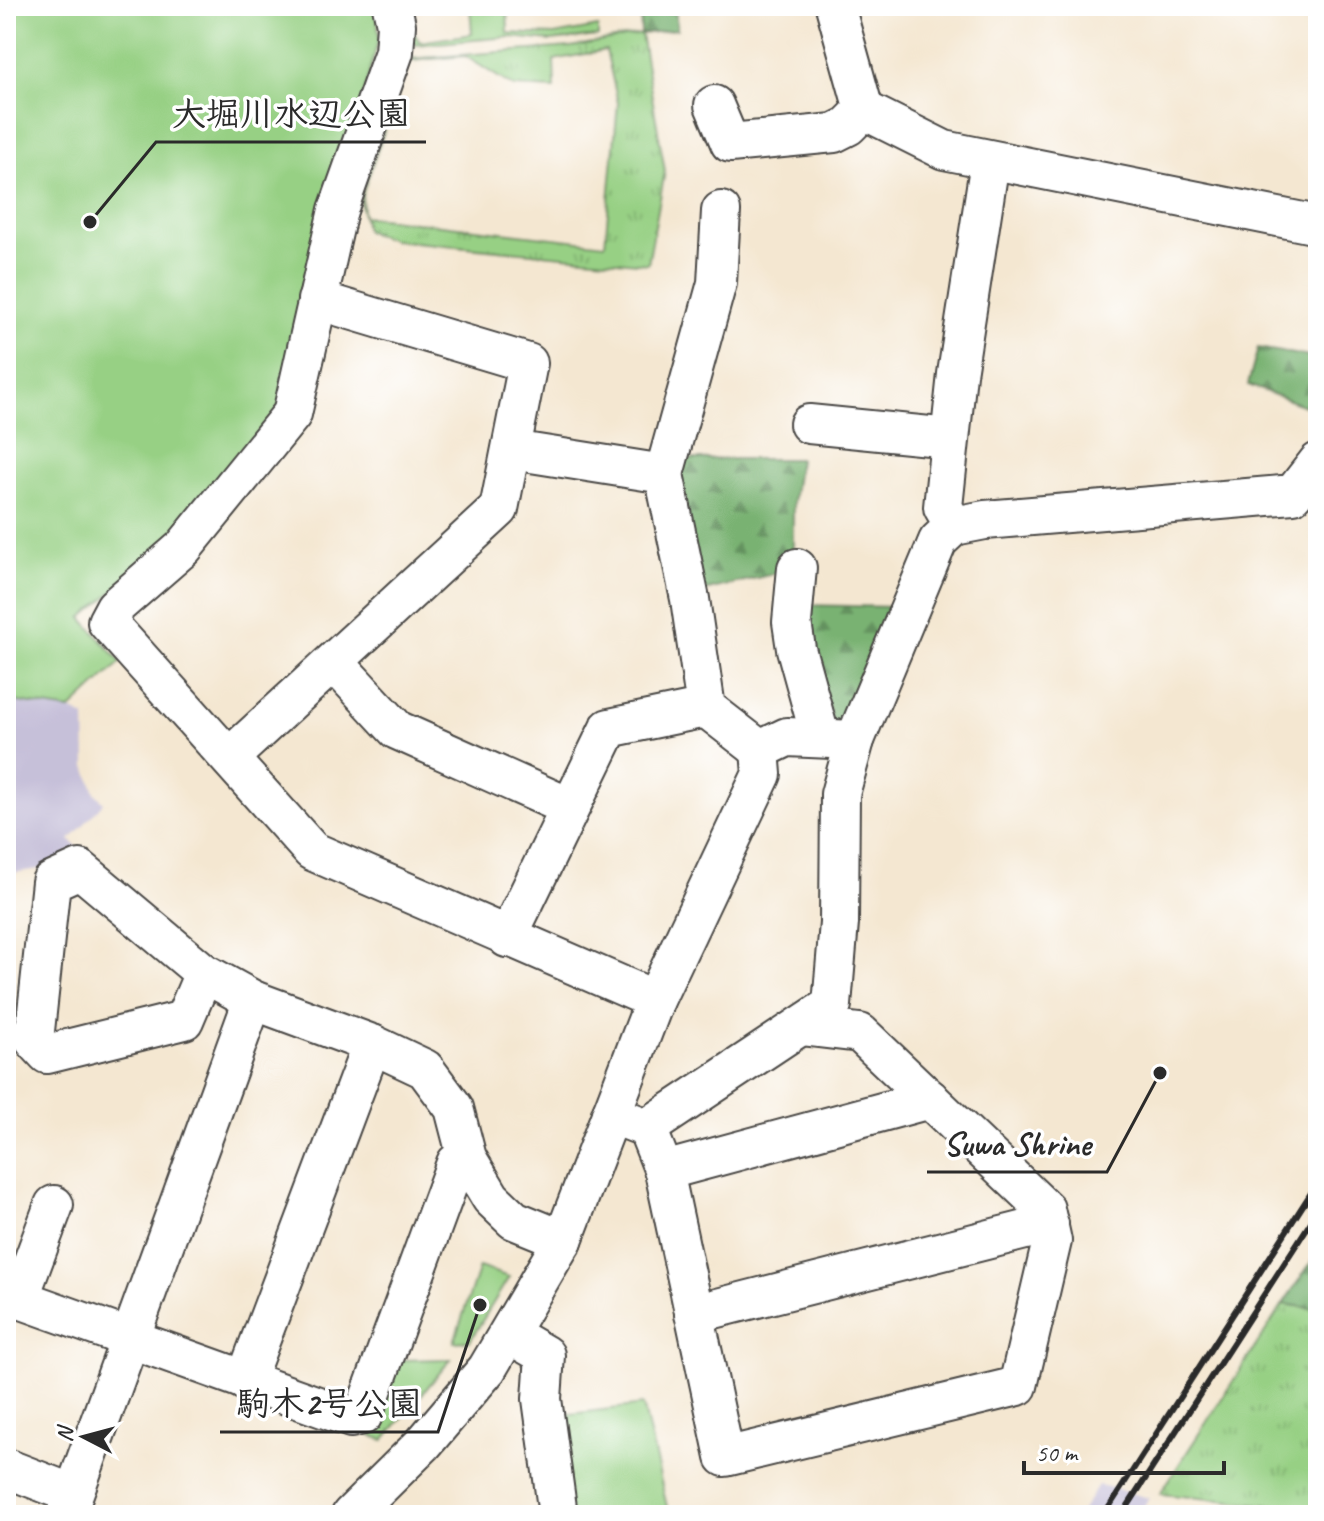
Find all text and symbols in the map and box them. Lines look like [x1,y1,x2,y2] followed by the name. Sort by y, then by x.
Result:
[156,84,426,142] callout: 大堀川水辺公園
[172,92,410,135] text: 大堀川水辺公園
[927,1114,1107,1172] callout: Suwa Shrine
[944,1122,1094,1165] text: Suwa Shrine
[220,1374,438,1432] callout: 駒木2号公園
[236,1382,422,1425] text: 駒木2号公園
[44,1397,124,1477] north arrow
[50,1423,80,1443] text: N
[1024,1425,1224,1475] scale bar
[1036,1438,1079,1468] text: 50 m

